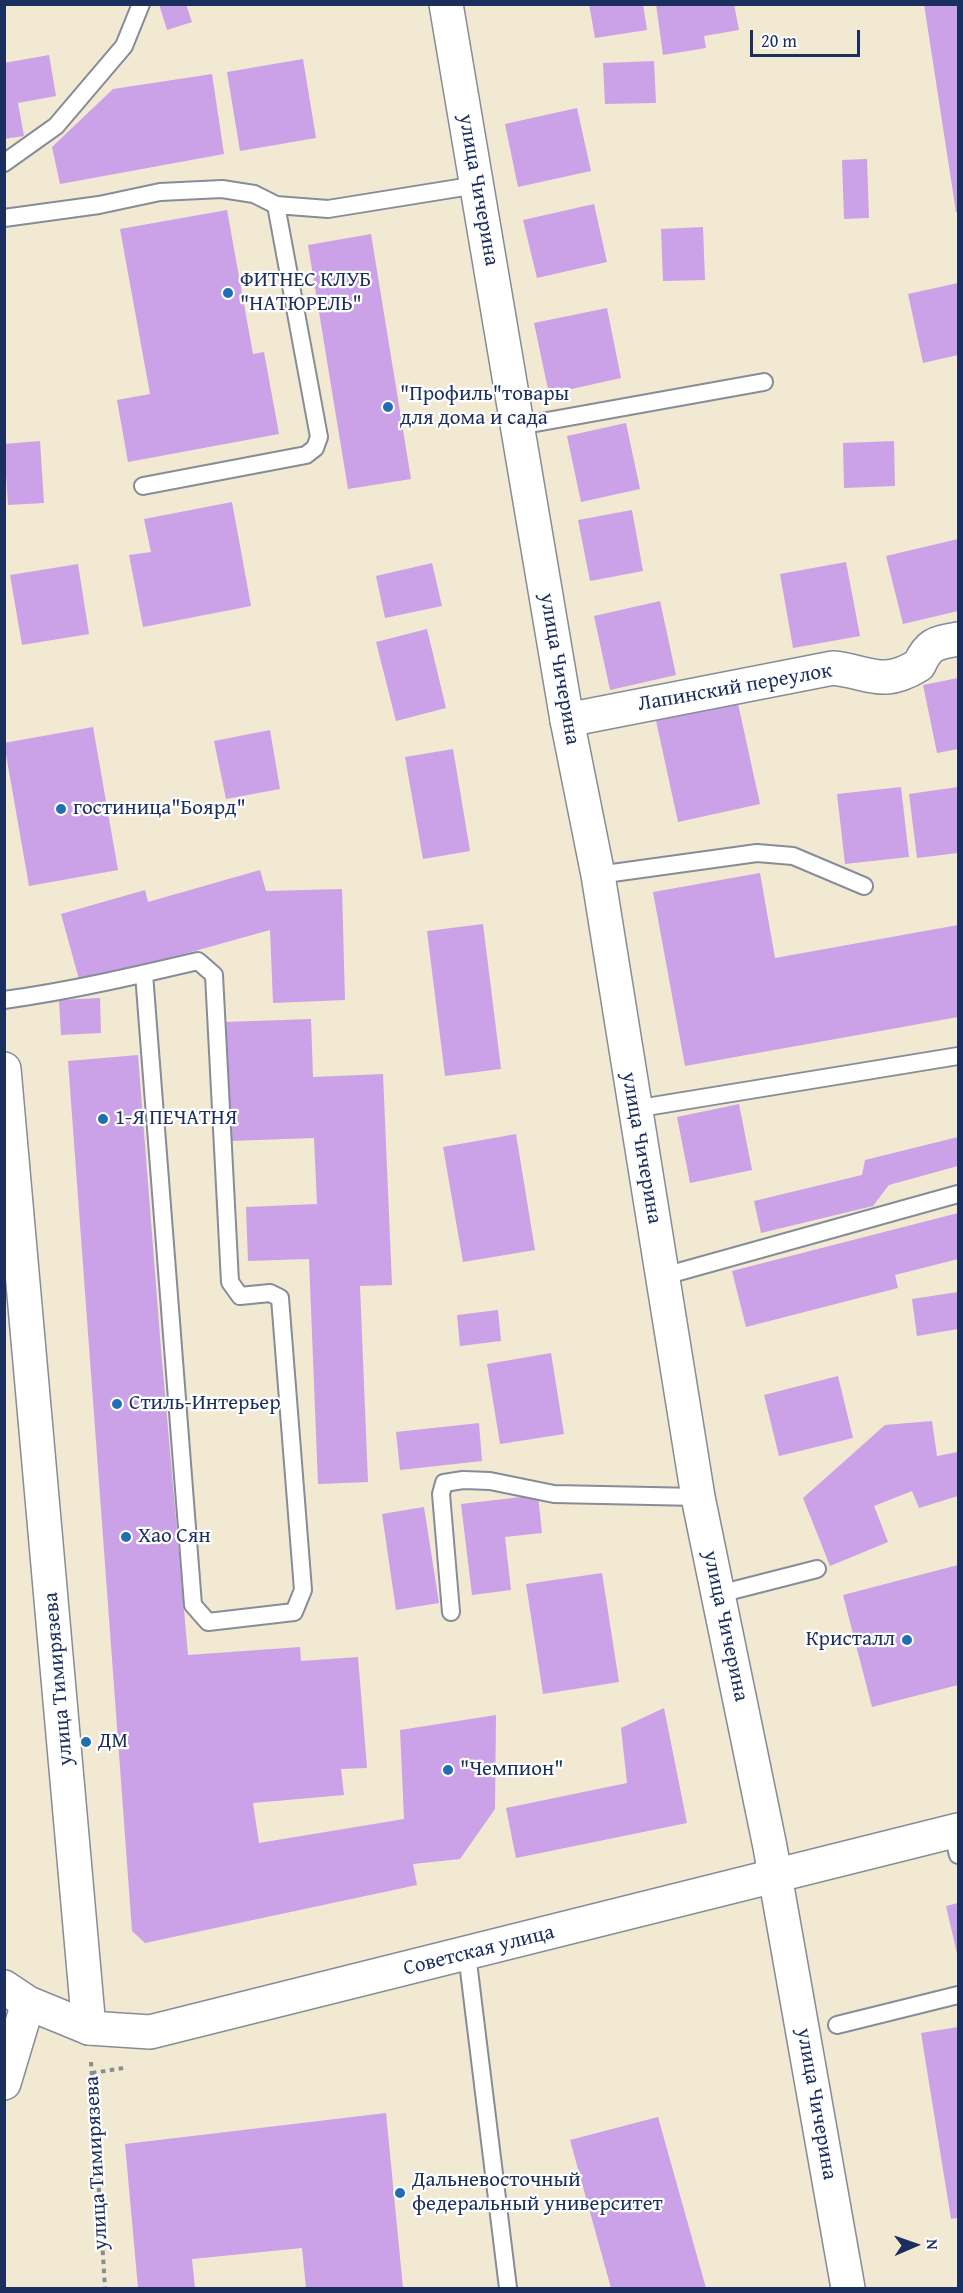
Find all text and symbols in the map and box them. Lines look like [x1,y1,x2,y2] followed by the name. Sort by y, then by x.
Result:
[753,18,862,56] scale bar
[761,27,797,54] text: 20 m
[452,112,504,268] street label: улица Чичерина
[240,268,371,318] place label: ФИТНЕС КЛУБ "НАТЮРЕЛЬ"
[221,286,235,300] marker: ФИТНЕС КЛУБ "НАТЮРЕЛЬ"
[400,382,569,432] place label: "Профиль"товары для дома и сада
[381,400,395,414] marker: "Профиль"товары для дома и сада
[533,591,585,747] street label: улица Чичерина
[636,659,834,717] street label: Лапинский переулок
[73,796,246,822] place label: гостиница"Боярд"
[54,802,68,816] marker: гостиница"Боярд"
[615,1070,667,1226] street label: улица Чичерина
[115,1106,237,1132] place label: 1-Я ПЕЧАТНЯ
[96,1112,110,1126] marker: 1-Я ПЕЧАТНЯ
[129,1391,280,1417] place label: Стиль-Интерьер
[110,1397,124,1411] marker: Стиль-Интерьер
[138,1524,211,1550] place label: Хао Сян
[119,1530,133,1544] marker: Хао Сян
[697,1548,753,1704] street label: улица Чичерина
[39,1591,79,1767] street label: улица Тимирязева
[806,1627,895,1653] place label: Кристалл
[900,1633,914,1647] marker: Кристалл
[98,1729,128,1755] place label: ДМ
[79,1735,93,1749] marker: ДМ
[460,1757,563,1783] place label: "Чемпион"
[441,1763,455,1777] marker: "Чемпион"
[401,1920,557,1982] street label: Советская улица
[790,2026,842,2182] street label: улица Чичерина
[80,2075,114,2251] street label: улица Тимирязева
[412,2168,663,2218] place label: Дальневосточный федеральный университет
[393,2186,407,2200] marker: Дальневосточный федеральный университет
[885,2215,945,2275] north arrow
[921,2239,945,2250] text: N

